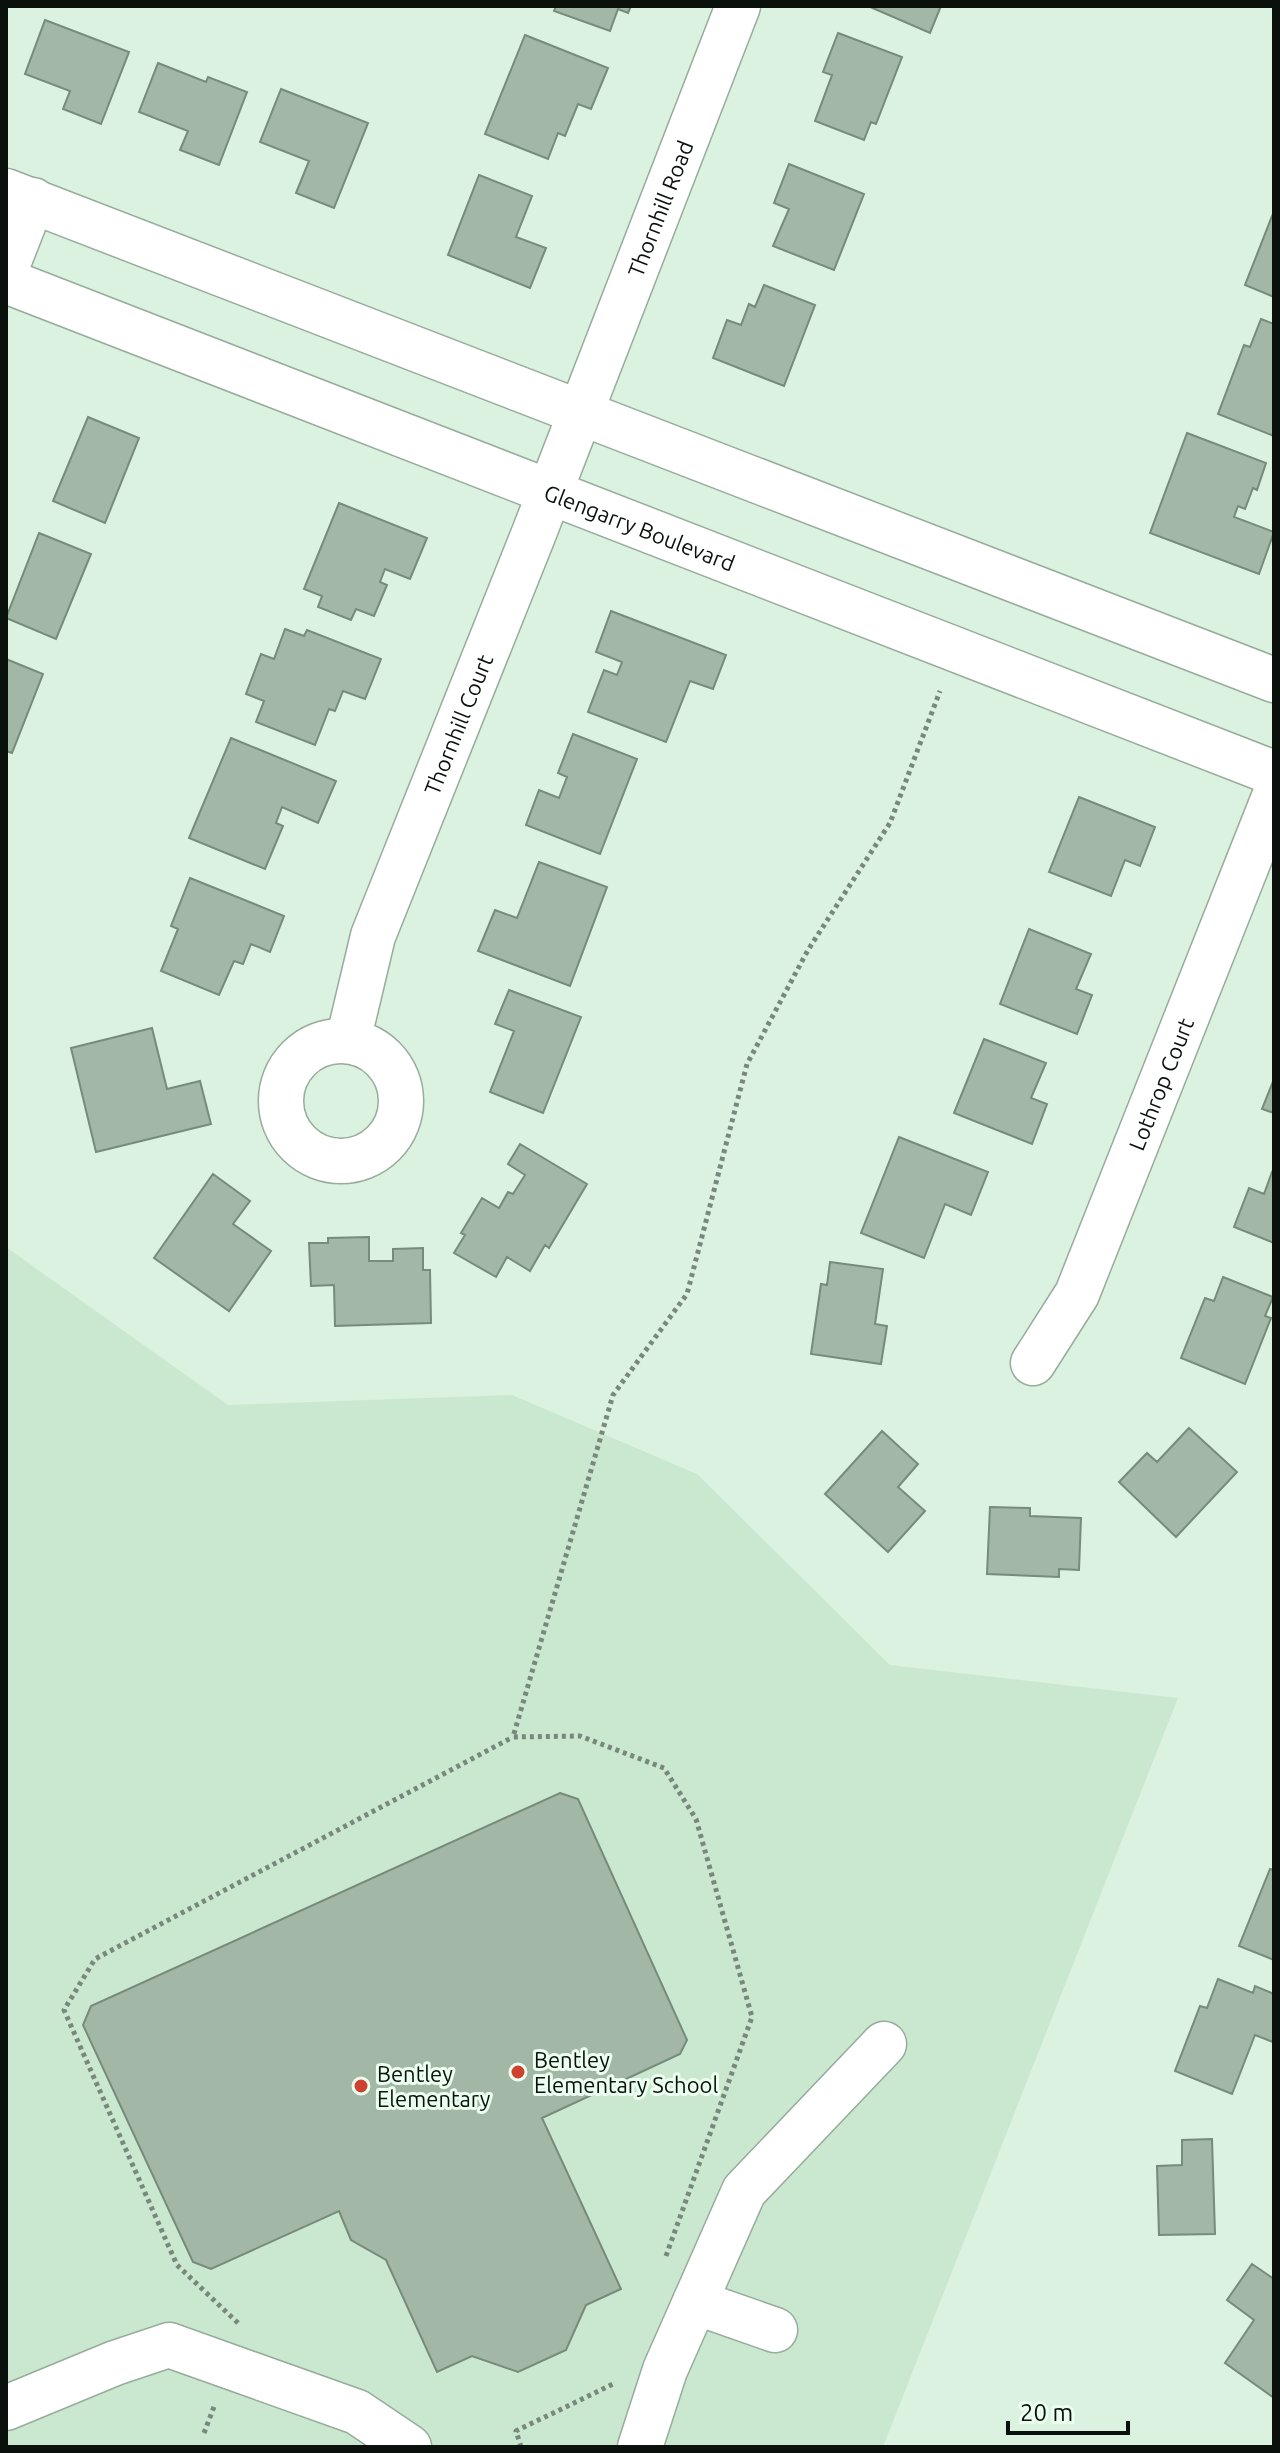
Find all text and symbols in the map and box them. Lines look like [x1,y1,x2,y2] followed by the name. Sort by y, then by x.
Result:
[622,137,697,280] street label: Thornhill Road
[541,479,739,575] street label: Glengarry Boulevard
[418,650,497,798] street label: Thornhill Court
[1123,1014,1198,1154] street label: Lothrop Court
[534,2047,718,2097] place label: Bentley Elementary School
[377,2061,491,2111] place label: Bentley Elementary
[509,2063,527,2081] marker: Bentley Elementary School
[352,2077,370,2095] marker: Bentley Elementary
[1008,2385,1128,2435] scale bar
[1020,2399,1073,2426] text: 20 m

